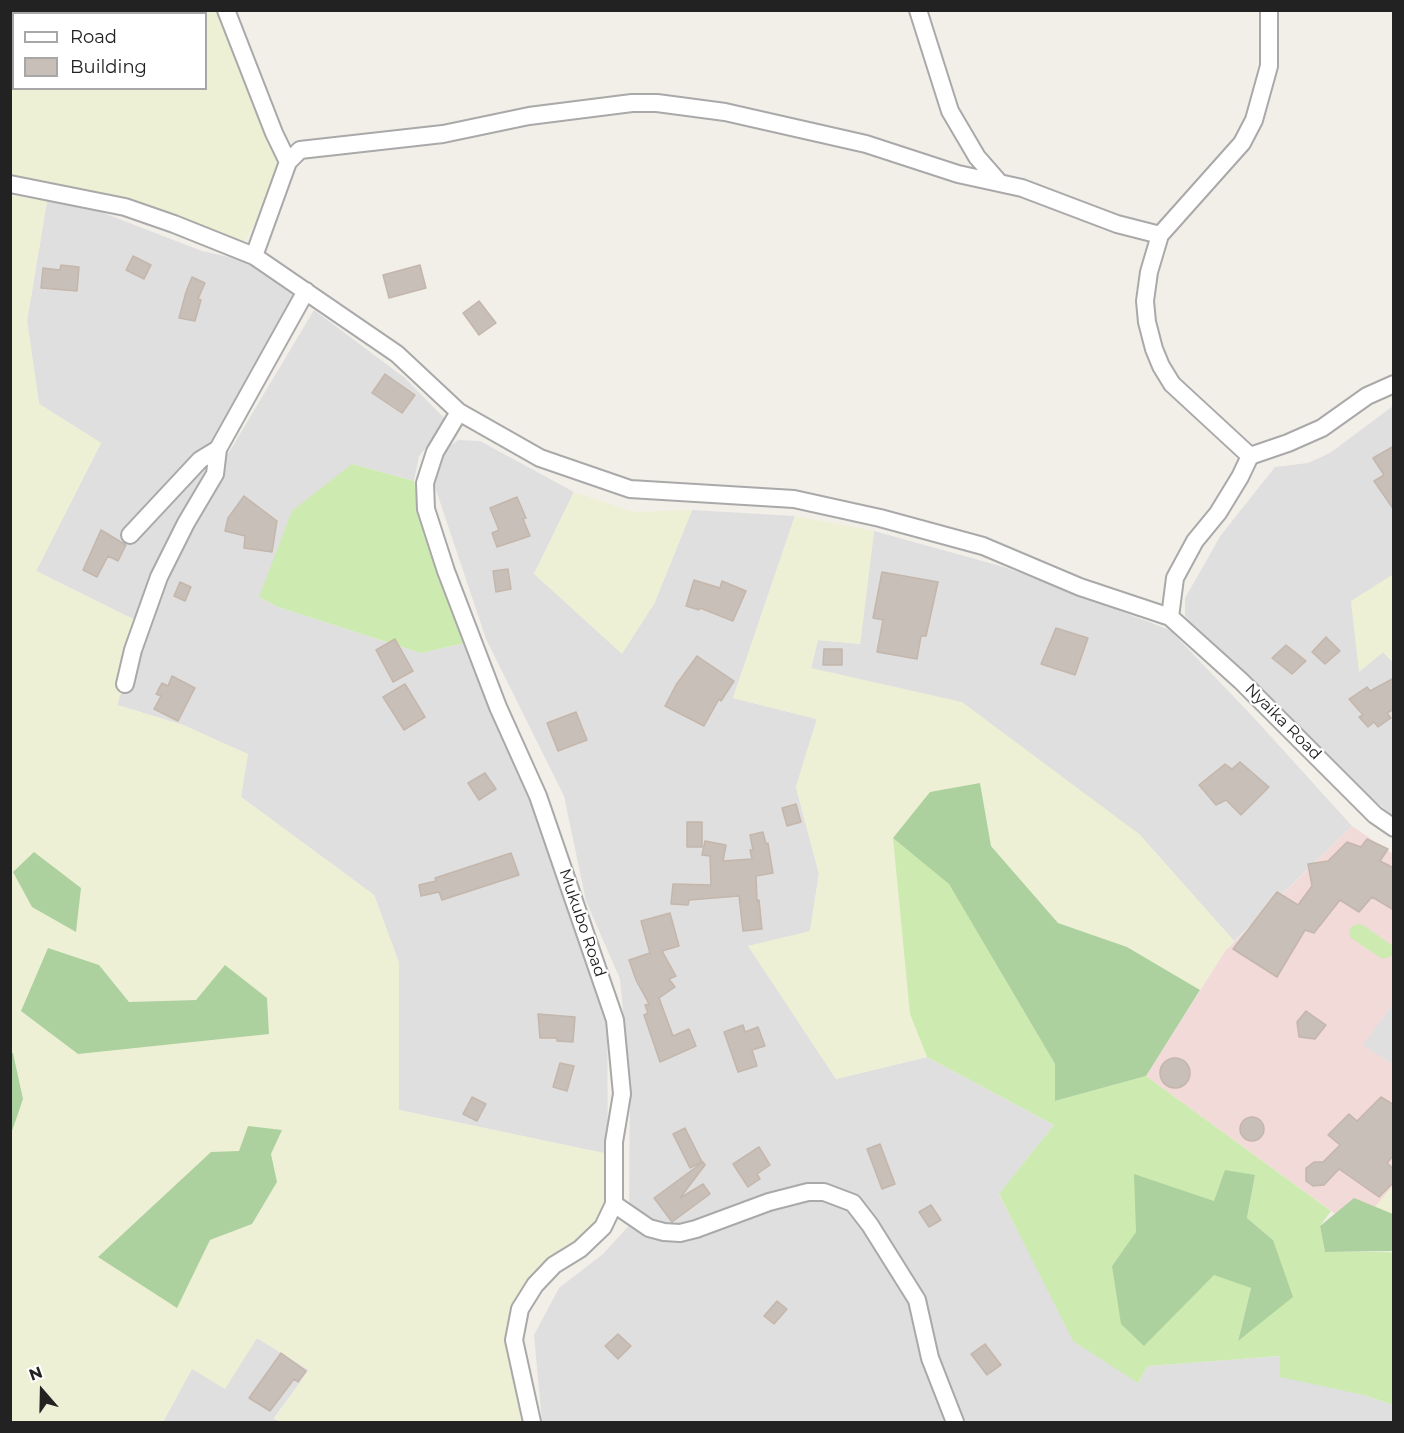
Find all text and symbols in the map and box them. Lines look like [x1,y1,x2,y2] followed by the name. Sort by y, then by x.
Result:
[12,12,207,90] legend
[70,26,117,48] text: Road
[70,56,147,78] text: Building
[1241,680,1325,764] street label: Nyaika Road
[555,866,609,980] street label: Mukubo Road
[12,1361,72,1421] north arrow
[26,1362,45,1385] text: N

